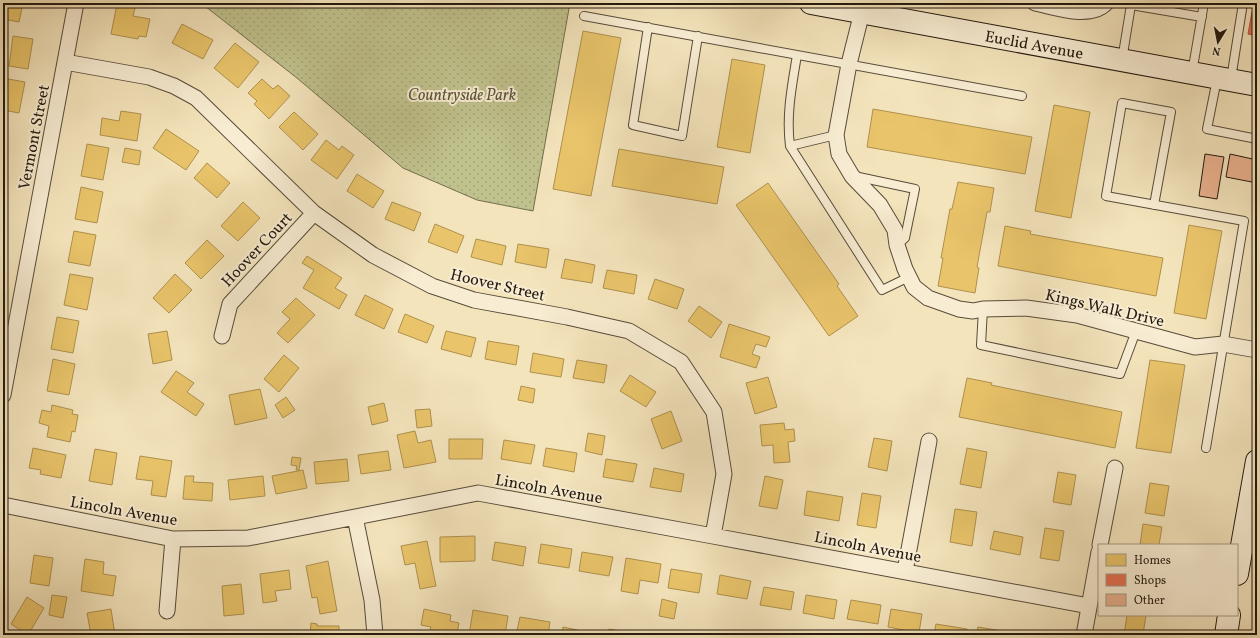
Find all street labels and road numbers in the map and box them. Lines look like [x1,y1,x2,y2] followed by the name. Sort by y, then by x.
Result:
[983,26,1085,66] street label: Euclid Avenue
[14,83,56,192] street label: Vermont Street
[217,208,298,293] street label: Hoover Court
[448,264,547,308] street label: Hoover Street
[1043,285,1166,333] street label: Kings Walk Drive
[493,470,604,510] street label: Lincoln Avenue
[68,492,179,532] street label: Lincoln Avenue
[812,527,923,569] street label: Lincoln Avenue

